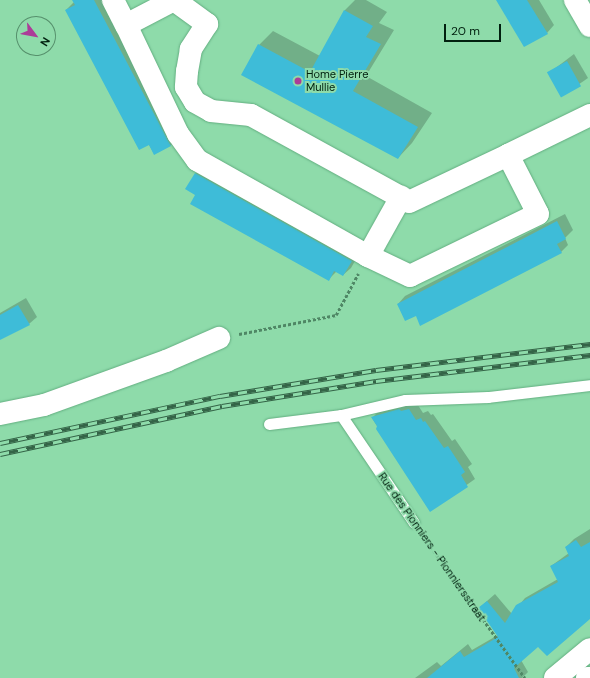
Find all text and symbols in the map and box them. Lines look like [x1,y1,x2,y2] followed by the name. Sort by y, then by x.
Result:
[16,16,56,56] north arrow
[446,16,503,42] scale bar
[451,23,480,39] text: 20 m
[37,35,53,49] text: N
[306,68,368,94] place label: Home Pierre Mullie
[293,76,303,86] marker: Home Pierre Mullie
[375,470,489,624] street label: Rue des Pionniers - Pionniersstraat

